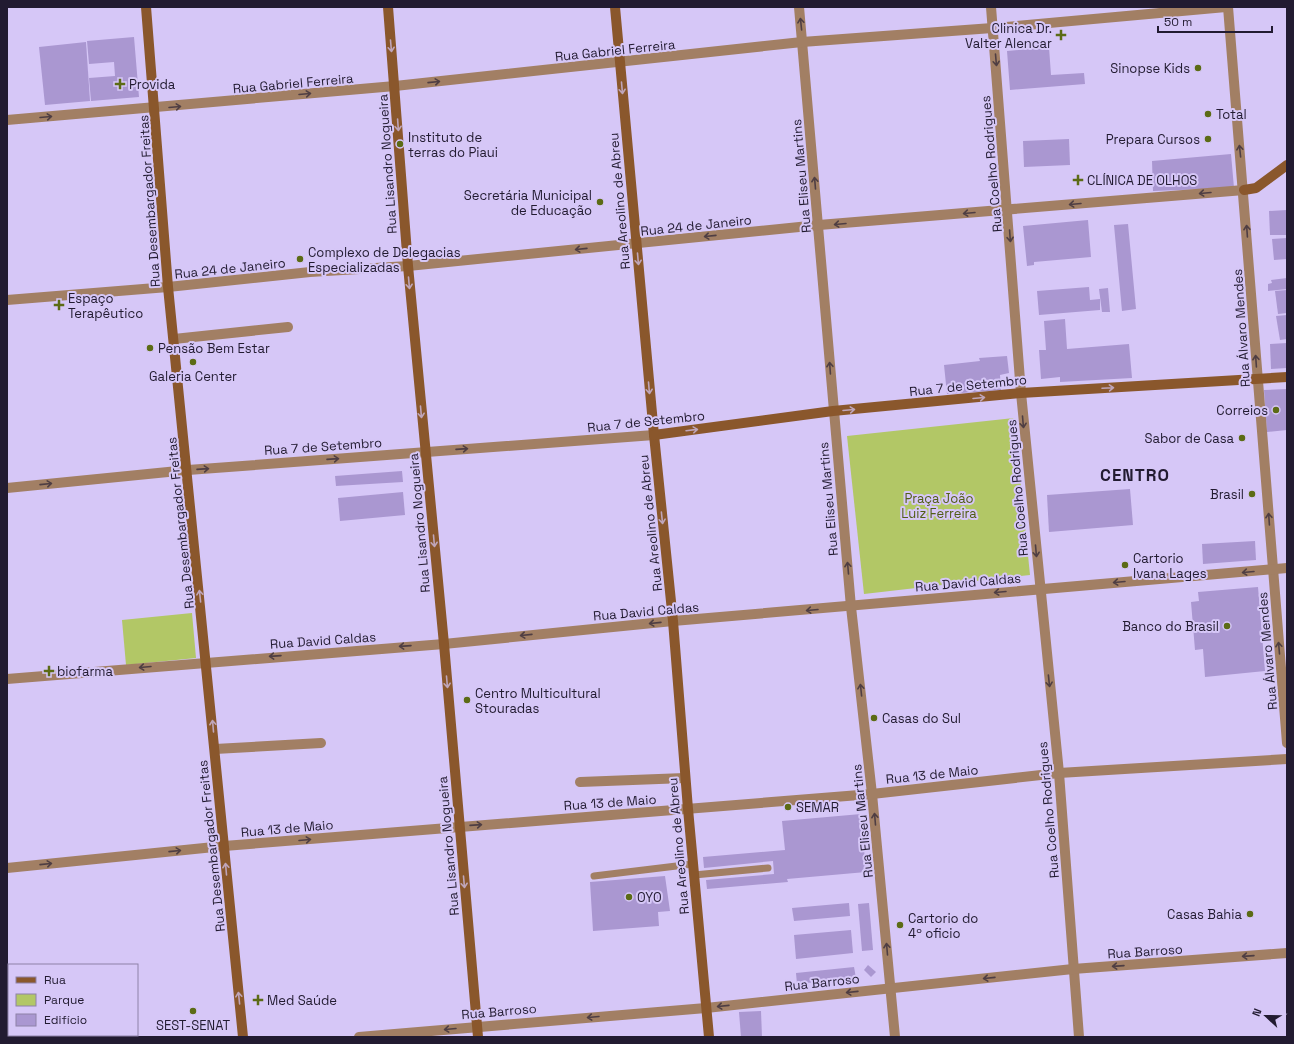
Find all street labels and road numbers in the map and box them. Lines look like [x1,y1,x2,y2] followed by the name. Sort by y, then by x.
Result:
[554,36,677,65] street label: Rua Gabriel Ferreira
[232,70,355,97] street label: Rua Gabriel Ferreira
[374,93,401,234] street label: Rua Lisandro Nogueira
[977,95,1006,233] street label: Rua Coelho Rodrigues
[135,114,164,288] street label: Rua Desembargador Freitas
[788,118,815,234] street label: Rua Eliseu Martins
[605,132,634,270] street label: Rua Areolino de Abreu
[640,211,753,240] street label: Rua 24 de Janeiro
[174,254,287,283] street label: Rua 24 de Janeiro
[1229,268,1254,388] street label: Rua Álvaro Mendes
[908,371,1028,400] street label: Rua 7 de Setembro
[586,407,706,436] street label: Rua 7 de Setembro
[1003,419,1032,557] street label: Rua Coelho Rodrigues
[264,434,383,459] street label: Rua 7 de Setembro
[163,436,198,610] street label: Rua Desembargador Freitas
[815,441,842,557] street label: Rua Eliseu Martins
[405,452,434,593] street label: Rua Lisandro Nogueira
[635,454,666,592] street label: Rua Areolino de Abreu
[914,569,1022,596] street label: Rua David Caldas
[1254,591,1281,711] street label: Rua Álvaro Mendes
[592,598,700,625] street label: Rua David Caldas
[269,628,377,653] street label: Rua David Caldas
[1034,741,1063,879] street label: Rua Coelho Rodrigues
[194,759,229,933] street label: Rua Desembargador Freitas
[885,761,979,788] street label: Rua 13 de Maio
[848,763,877,879] street label: Rua Eliseu Martins
[434,775,463,916] street label: Rua Lisandro Nogueira
[664,777,693,915] street label: Rua Areolino de Abreu
[563,791,657,814] street label: Rua 13 de Maio
[240,816,334,841] street label: Rua 13 de Maio
[1107,940,1183,963] street label: Rua Barroso
[784,970,860,995] street label: Rua Barroso
[461,1000,537,1023] street label: Rua Barroso

